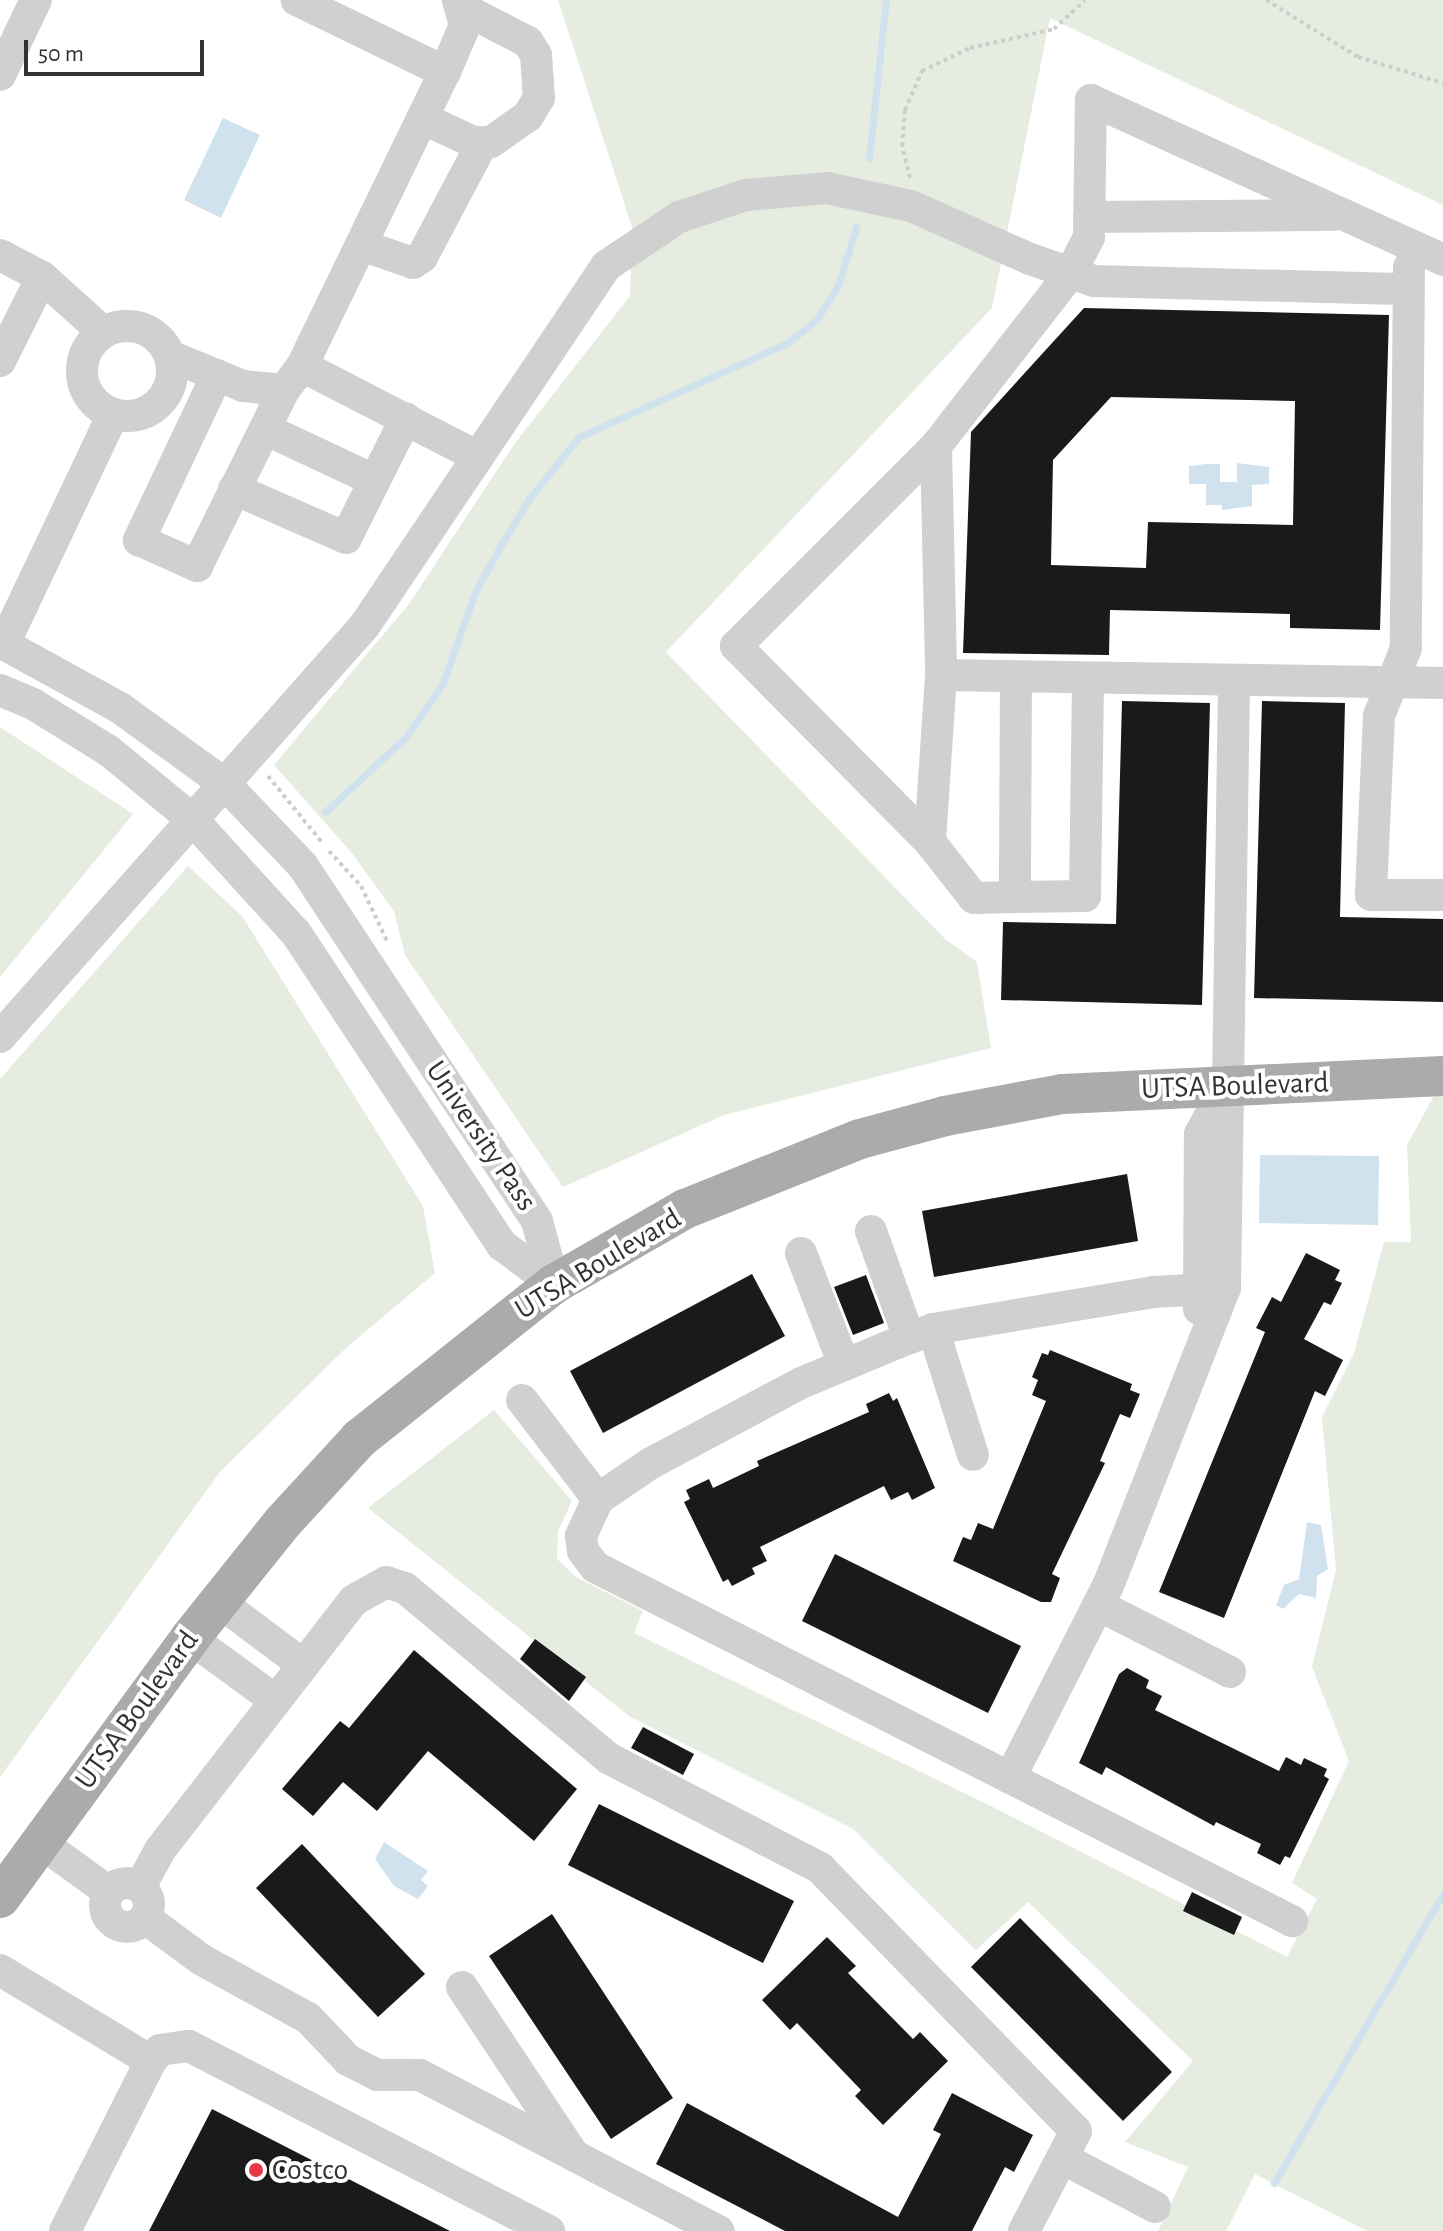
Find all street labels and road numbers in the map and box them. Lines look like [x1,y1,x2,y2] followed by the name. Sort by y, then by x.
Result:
[418,1054,544,1218] street label: University Pass
[1141,1065,1329,1107] street label: UTSA Boulevard
[508,1200,688,1328] street label: UTSA Boulevard
[67,1624,207,1796] street label: UTSA Boulevard

